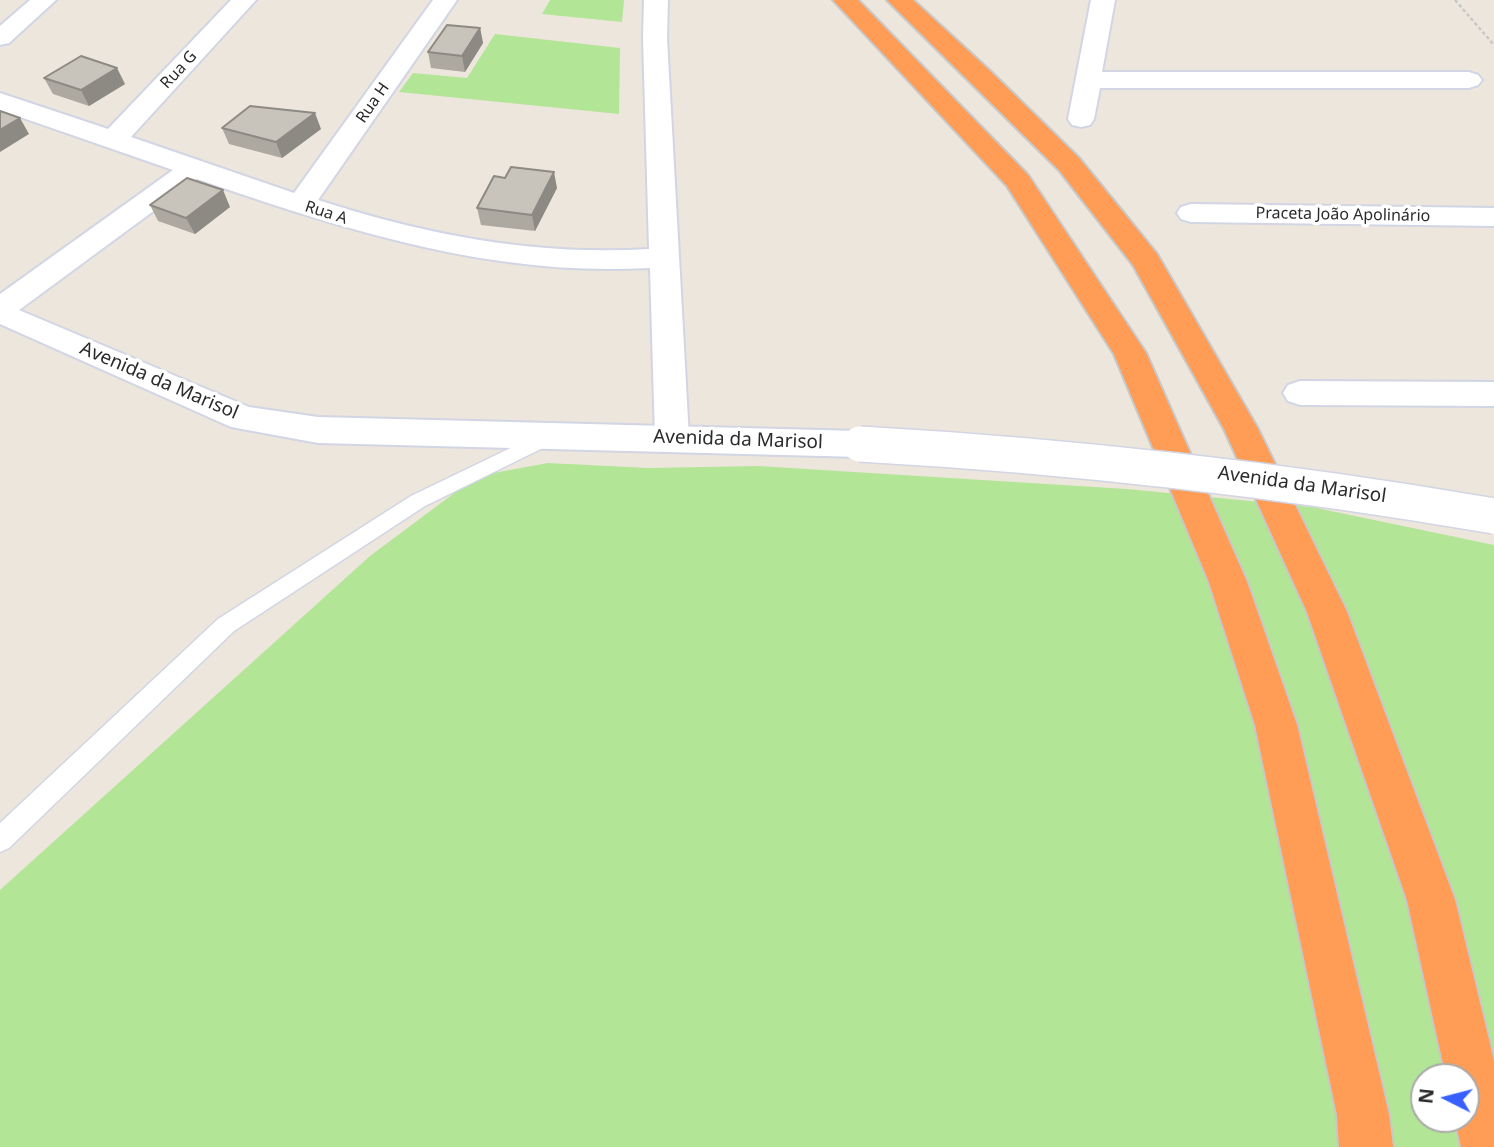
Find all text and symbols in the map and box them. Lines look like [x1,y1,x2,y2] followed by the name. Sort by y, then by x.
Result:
[157,47,201,93] street label: Rua G
[352,79,394,127] street label: Rua H
[302,197,350,229] street label: Rua A
[1255,204,1431,226] street label: Praceta João Apolinário
[76,337,242,425] street label: Avenida da Marisol
[653,426,823,454] street label: Avenida da Marisol
[1216,462,1388,508] street label: Avenida da Marisol
[1410,1063,1480,1133] north arrow
[1412,1087,1440,1105] text: N

